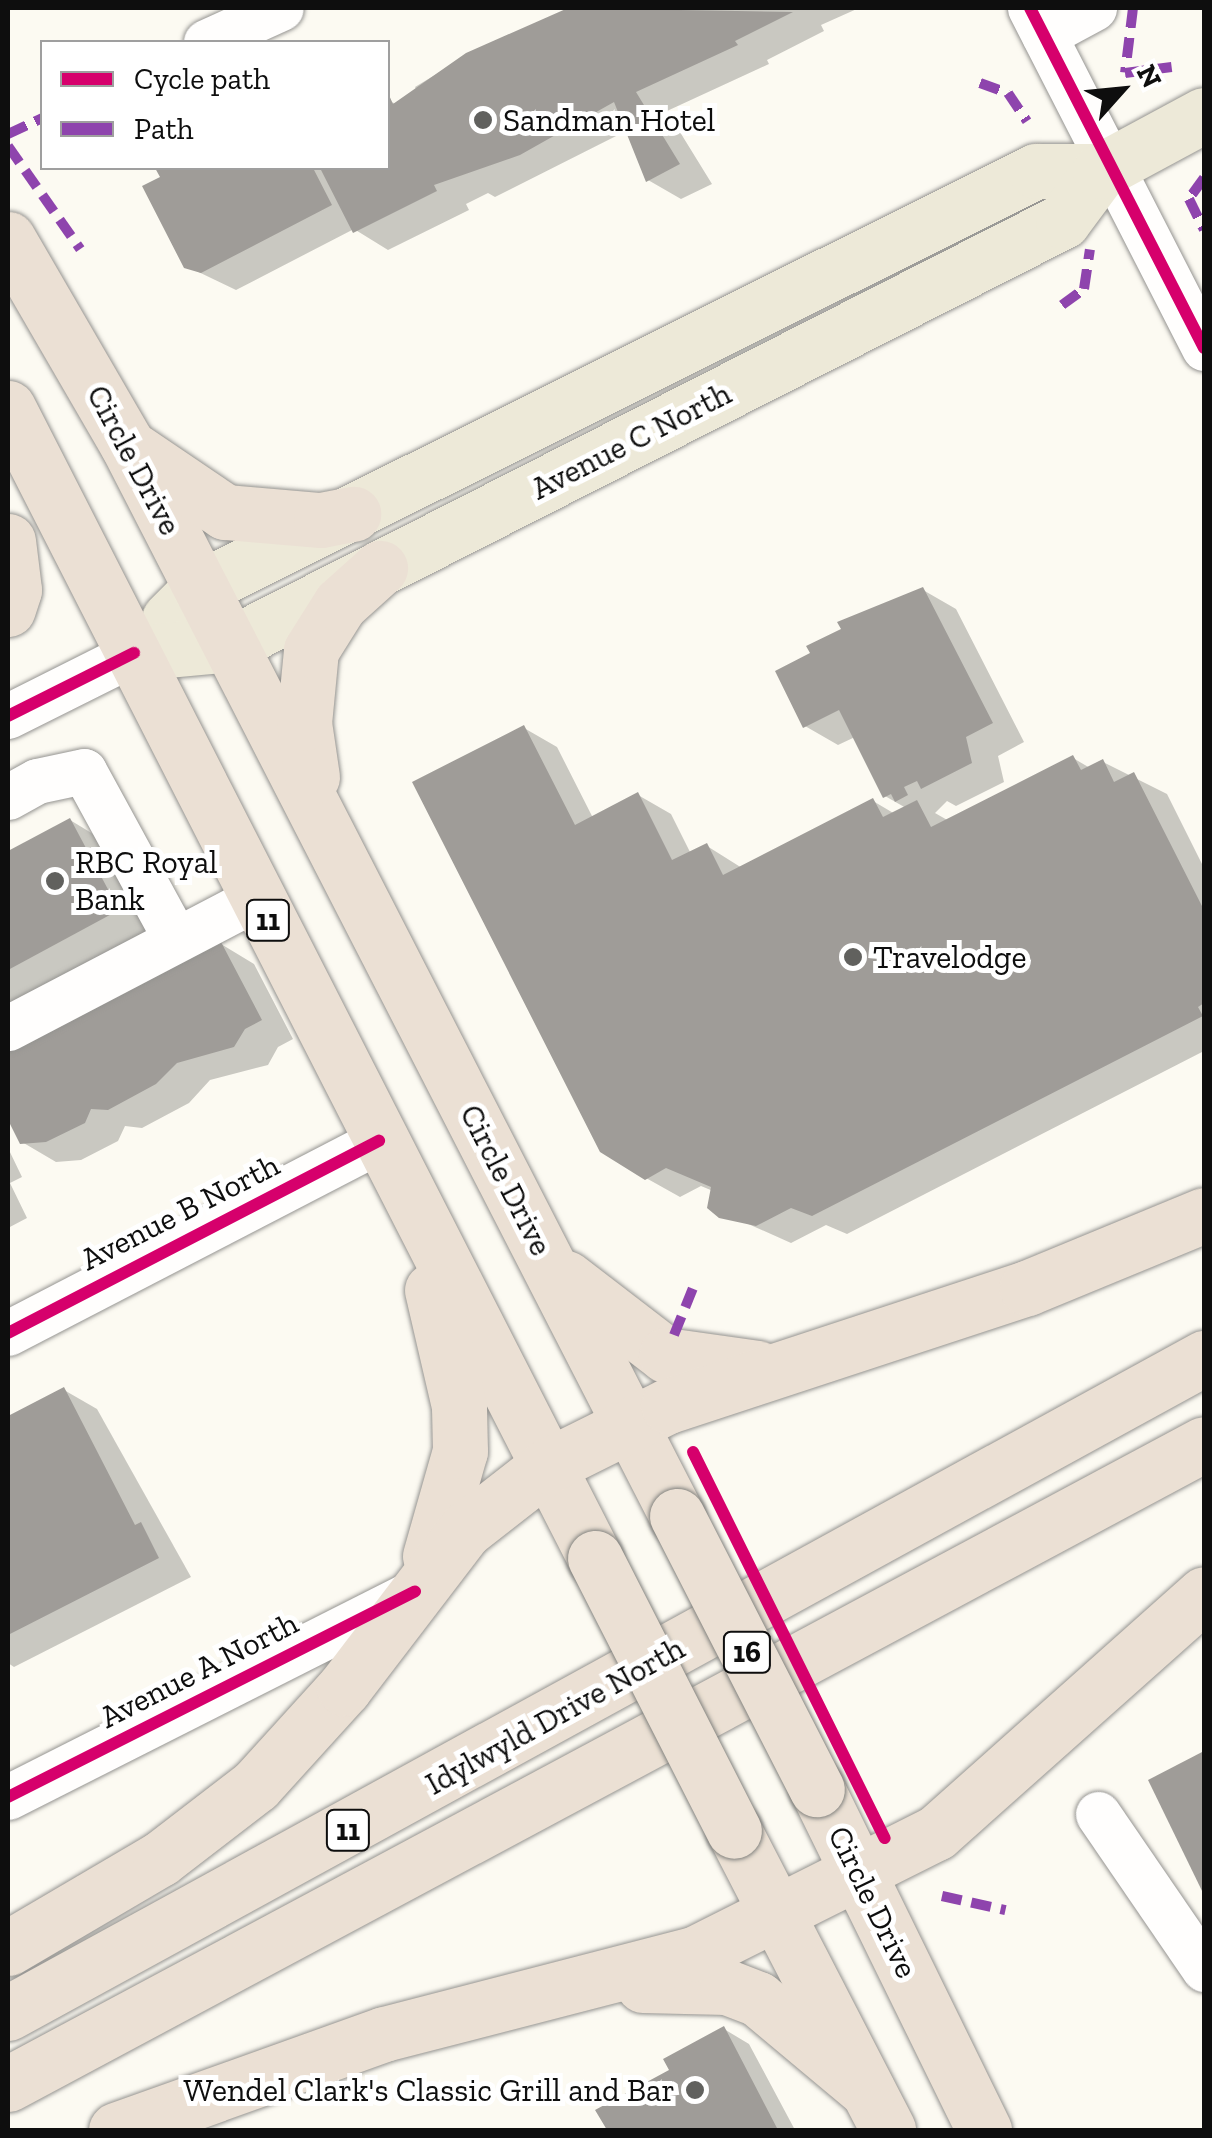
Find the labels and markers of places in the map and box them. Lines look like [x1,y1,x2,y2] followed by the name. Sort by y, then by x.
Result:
[503,101,715,139] place label: Sandman Hotel
[472,109,494,131] marker: Sandman Hotel
[75,844,218,919] place label: RBC Royal Bank
[44,870,66,892] marker: RBC Royal Bank
[873,938,1026,976] place label: Travelodge
[842,946,864,968] marker: Travelodge
[184,2071,675,2109] place label: Wendel Clark's Classic Grill and Bar
[684,2079,706,2101] marker: Wendel Clark's Classic Grill and Bar

